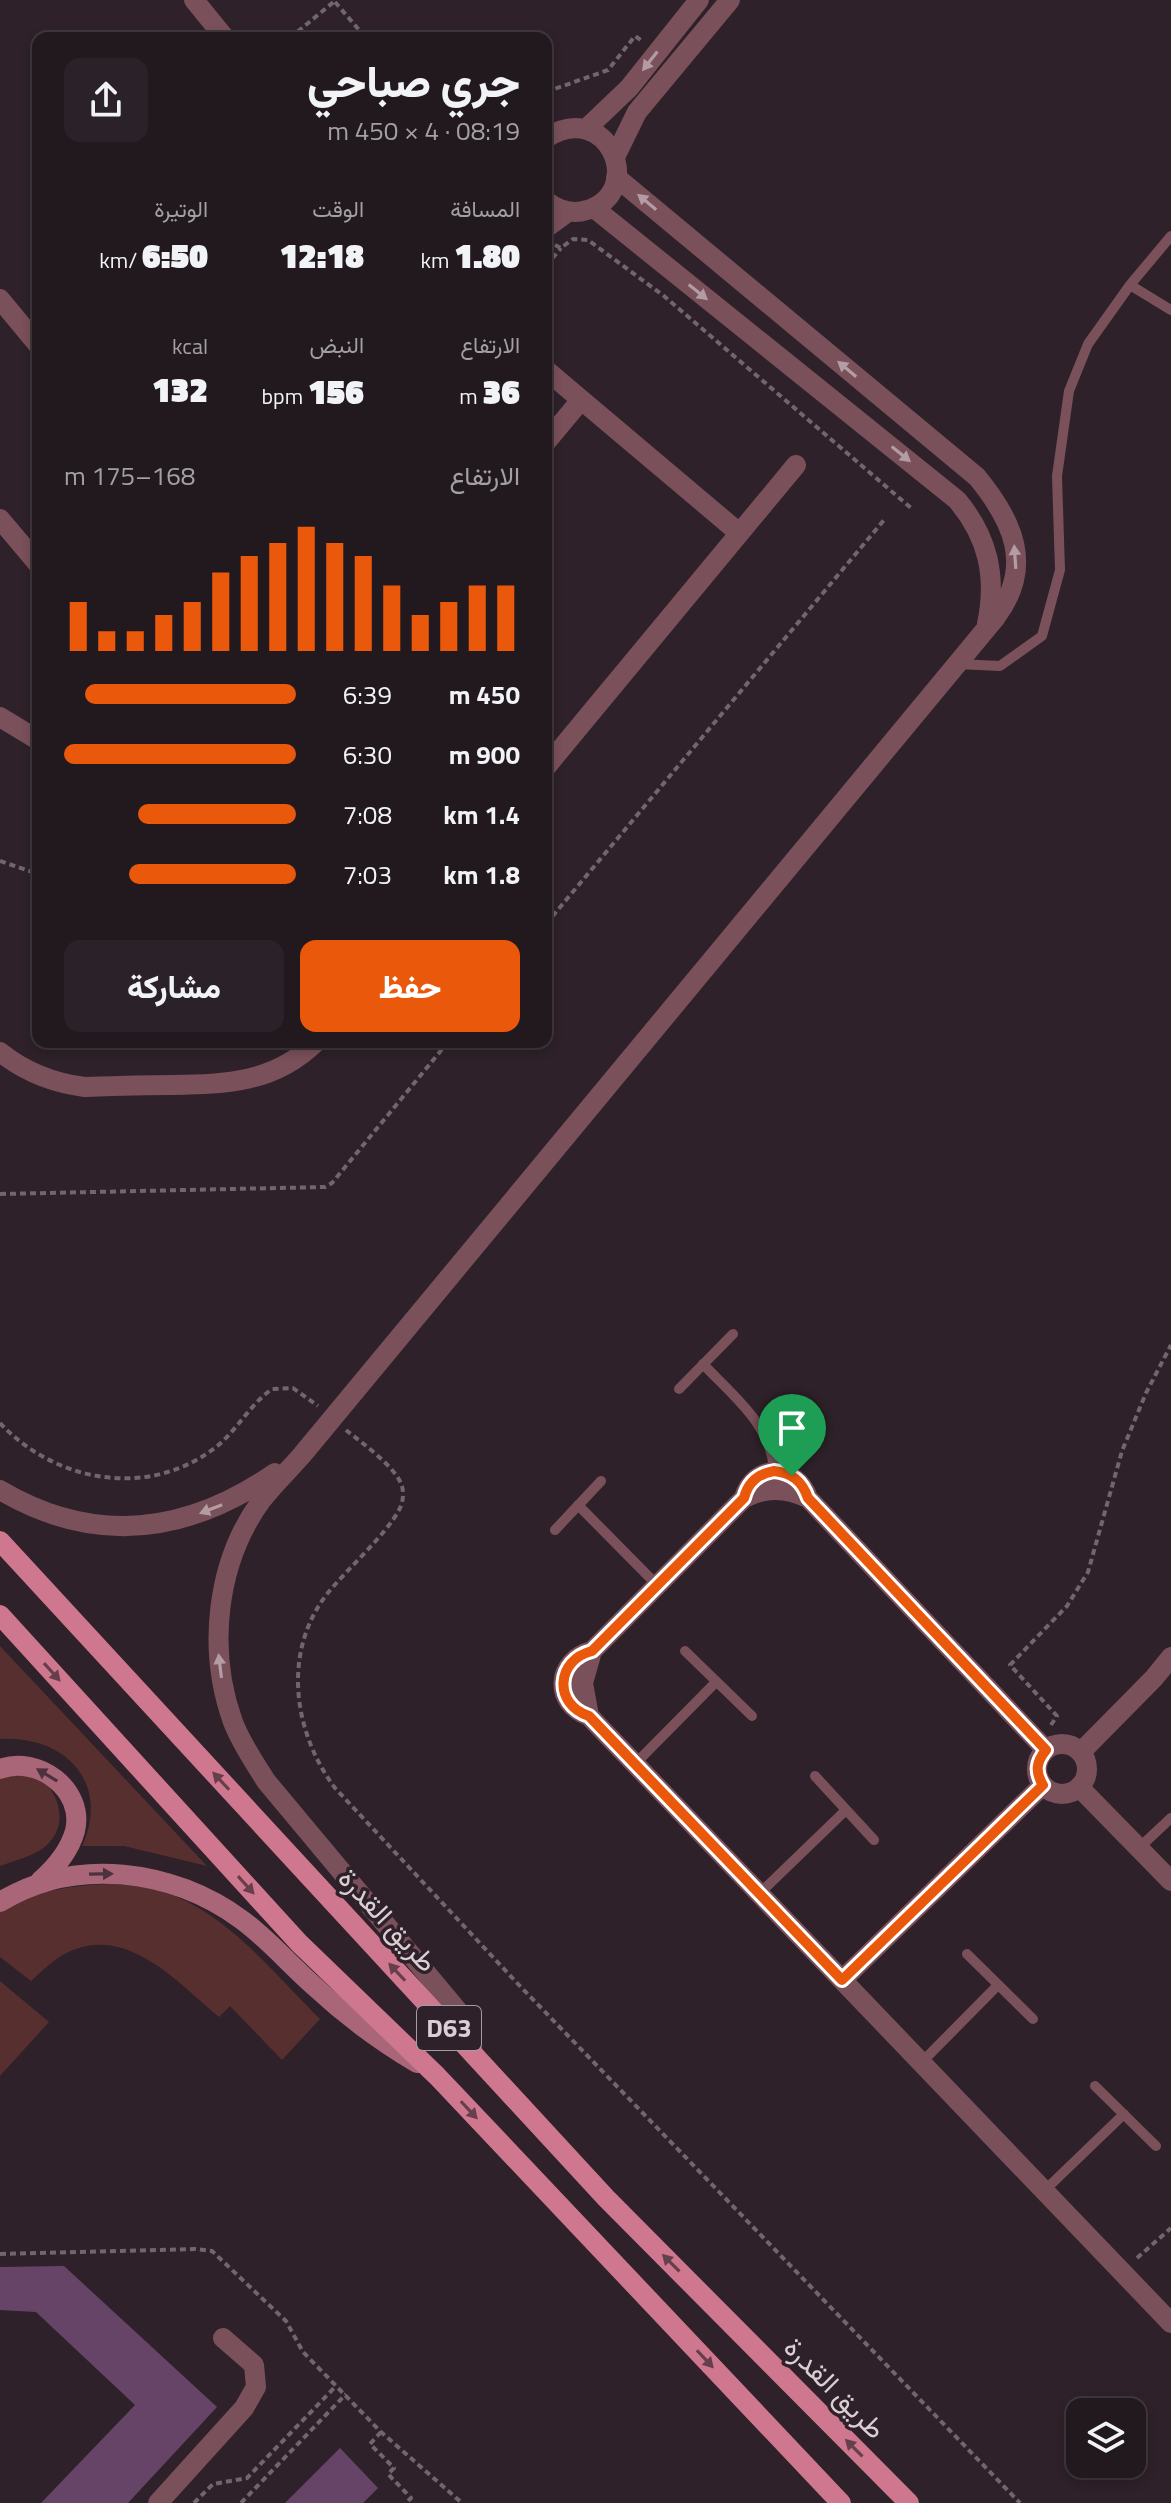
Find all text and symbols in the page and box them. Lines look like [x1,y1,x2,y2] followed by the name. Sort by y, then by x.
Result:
[307,47,520,114] text: جري صباحي
[642,51,659,71] one-way arrow
[64,58,148,142] button: share
[327,111,520,150] text: 08:19 · 4 × 450 m
[154,192,208,226] text: الوتيرة
[312,192,364,226] text: الوقت
[450,192,520,226] text: المسافة
[638,194,658,211] one-way arrow
[142,229,208,281] text: 6:50
[279,229,364,281] text: 12:18
[454,229,520,281] text: 1.80
[99,243,142,277] text: /km
[421,243,454,277] text: km
[688,283,708,299] one-way arrow
[310,328,364,362] text: النبض
[460,328,520,362] text: الارتفاع
[172,329,208,363] text: kcal
[837,361,857,378] one-way arrow
[152,363,208,415] text: 132
[308,365,364,417] text: 156
[483,365,520,417] text: 36
[261,379,308,413] text: bpm
[459,379,483,413] text: m
[891,446,911,462] one-way arrow
[64,456,195,495] text: 168–175 m
[449,456,520,495] text: الارتفاع
[1008,544,1021,569] one-way arrow
[343,675,392,714] text: 6:39
[449,675,520,714] text: 450 m
[343,735,392,774] text: 6:30
[449,735,520,774] text: 900 m
[343,795,392,834] text: 7:08
[443,795,520,834] text: 1.4 km
[343,855,392,894] text: 7:03
[443,855,520,894] text: 1.8 km
[64,940,284,1032] button: مشاركة
[300,940,520,1032] button: حفظ
[758,1394,826,1476] pin
[770,1406,814,1450] icon: arrive
[199,1503,223,1516] one-way arrow
[214,1653,227,1678] one-way arrow
[43,1663,61,1682] one-way arrow
[36,1768,58,1782] one-way arrow
[213,1771,231,1790] one-way arrow
[329,1858,448,1982] street label: طريق القدرة
[89,1867,114,1880] one-way arrow
[237,1876,255,1895] one-way arrow
[389,1962,407,1981] one-way arrow
[417,2006,481,2050] road number: D63
[459,2100,477,2119] one-way arrow
[662,2254,681,2273] one-way arrow
[774,2327,896,2449] street label: طريق القدرة
[696,2349,714,2368] one-way arrow
[1066,2398,1146,2478] map controls
[1066,2398,1146,2478] button: layers
[845,2439,864,2458] one-way arrow

